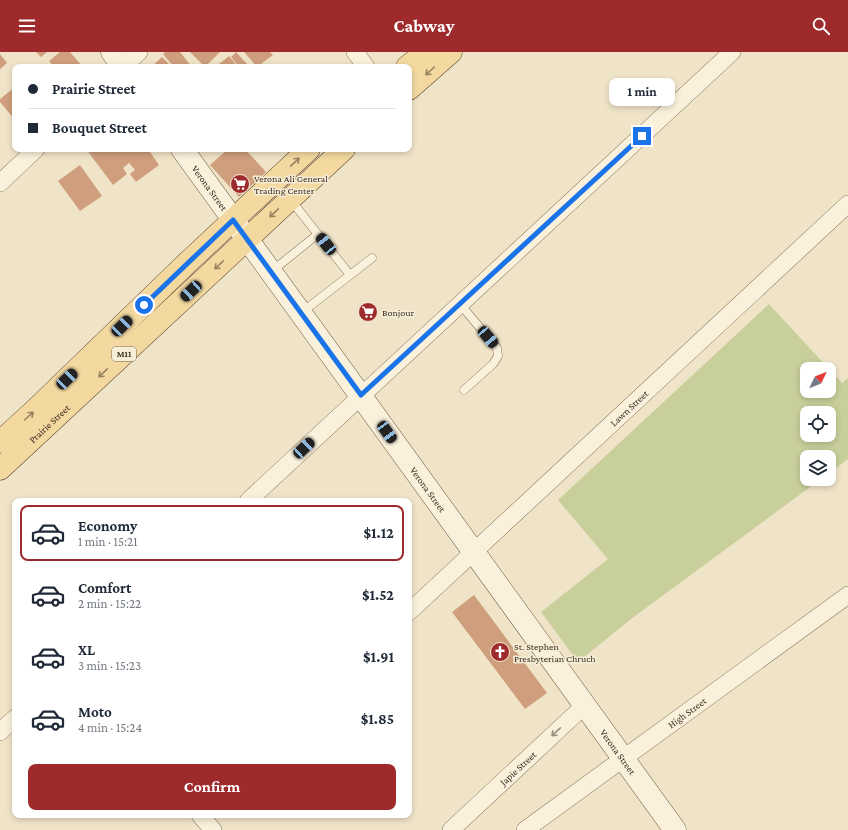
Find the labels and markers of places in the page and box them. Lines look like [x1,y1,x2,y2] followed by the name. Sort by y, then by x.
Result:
[229,173,251,195] supermarket icon: Verona Ali General Trading Center
[254,173,328,196] place label: Verona Ali General Trading Center
[357,301,379,323] supermarket icon: Bonjour
[382,307,415,319] place label: Bonjour
[489,641,511,663] church icon: St. Stephen Presbyterian Chruch
[514,641,596,664] place label: St. Stephen Presbyterian Chruch

